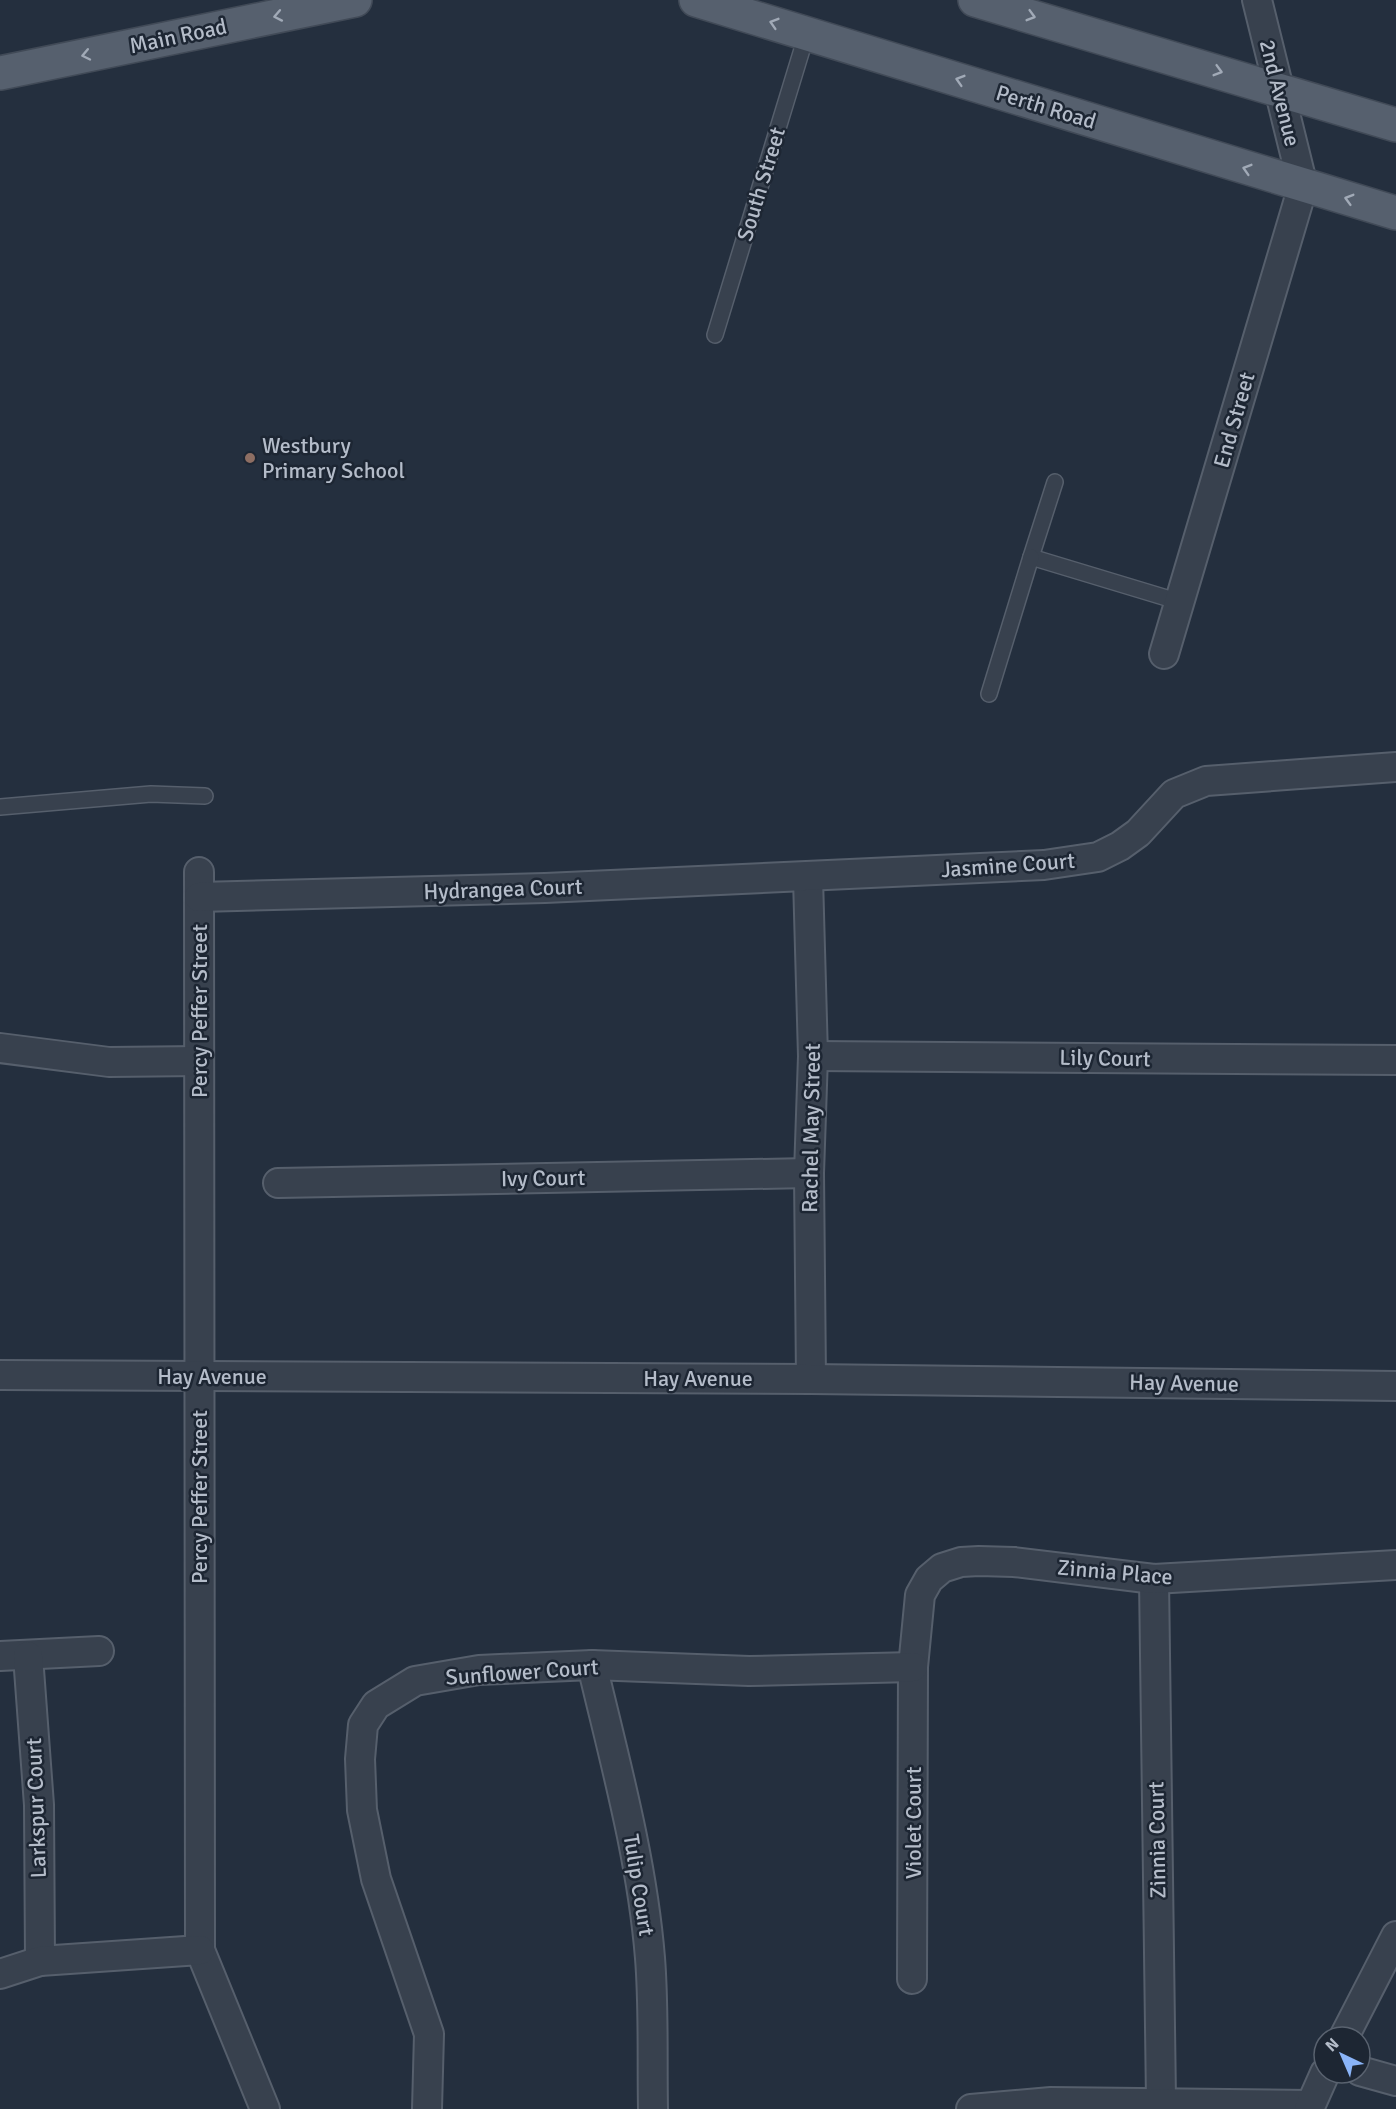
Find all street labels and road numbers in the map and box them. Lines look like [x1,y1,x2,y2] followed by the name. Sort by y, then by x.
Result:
[127,13,229,59] street label: Main Road
[1254,37,1306,149] street label: 2nd Avenue
[993,79,1099,135] street label: Perth Road
[731,124,791,244] street label: South Street
[1207,369,1261,471] street label: End Street
[940,847,1076,883] street label: Jasmine Court
[423,873,583,905] street label: Hydrangea Court
[186,924,213,1098] street label: Percy Peffer Street
[796,1043,826,1213] street label: Rachel May Street
[1059,1044,1151,1072] street label: Lily Court
[501,1164,586,1192] street label: Ivy Court
[157,1363,267,1390] street label: Hay Avenue
[643,1365,753,1392] street label: Hay Avenue
[1129,1369,1239,1397] street label: Hay Avenue
[186,1410,213,1584] street label: Percy Peffer Street
[1056,1554,1174,1590] street label: Zinnia Place
[445,1653,600,1691] street label: Sunflower Court
[20,1737,52,1879] street label: Larkspur Court
[900,1766,927,1879] street label: Violet Court
[1142,1781,1172,1899] street label: Zinnia Court
[618,1832,660,1938] street label: Tulip Court

